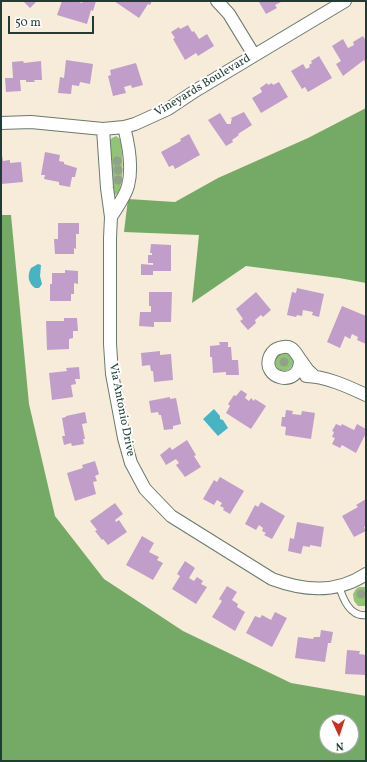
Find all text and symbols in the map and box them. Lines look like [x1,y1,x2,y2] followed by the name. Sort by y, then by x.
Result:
[10,8,96,34] scale bar
[15,15,41,31] text: 50 m
[152,52,254,120] street label: Vineyards Boulevard
[105,362,137,458] street label: Via Antonio Drive
[319,714,359,754] north arrow
[335,738,344,753] text: N

